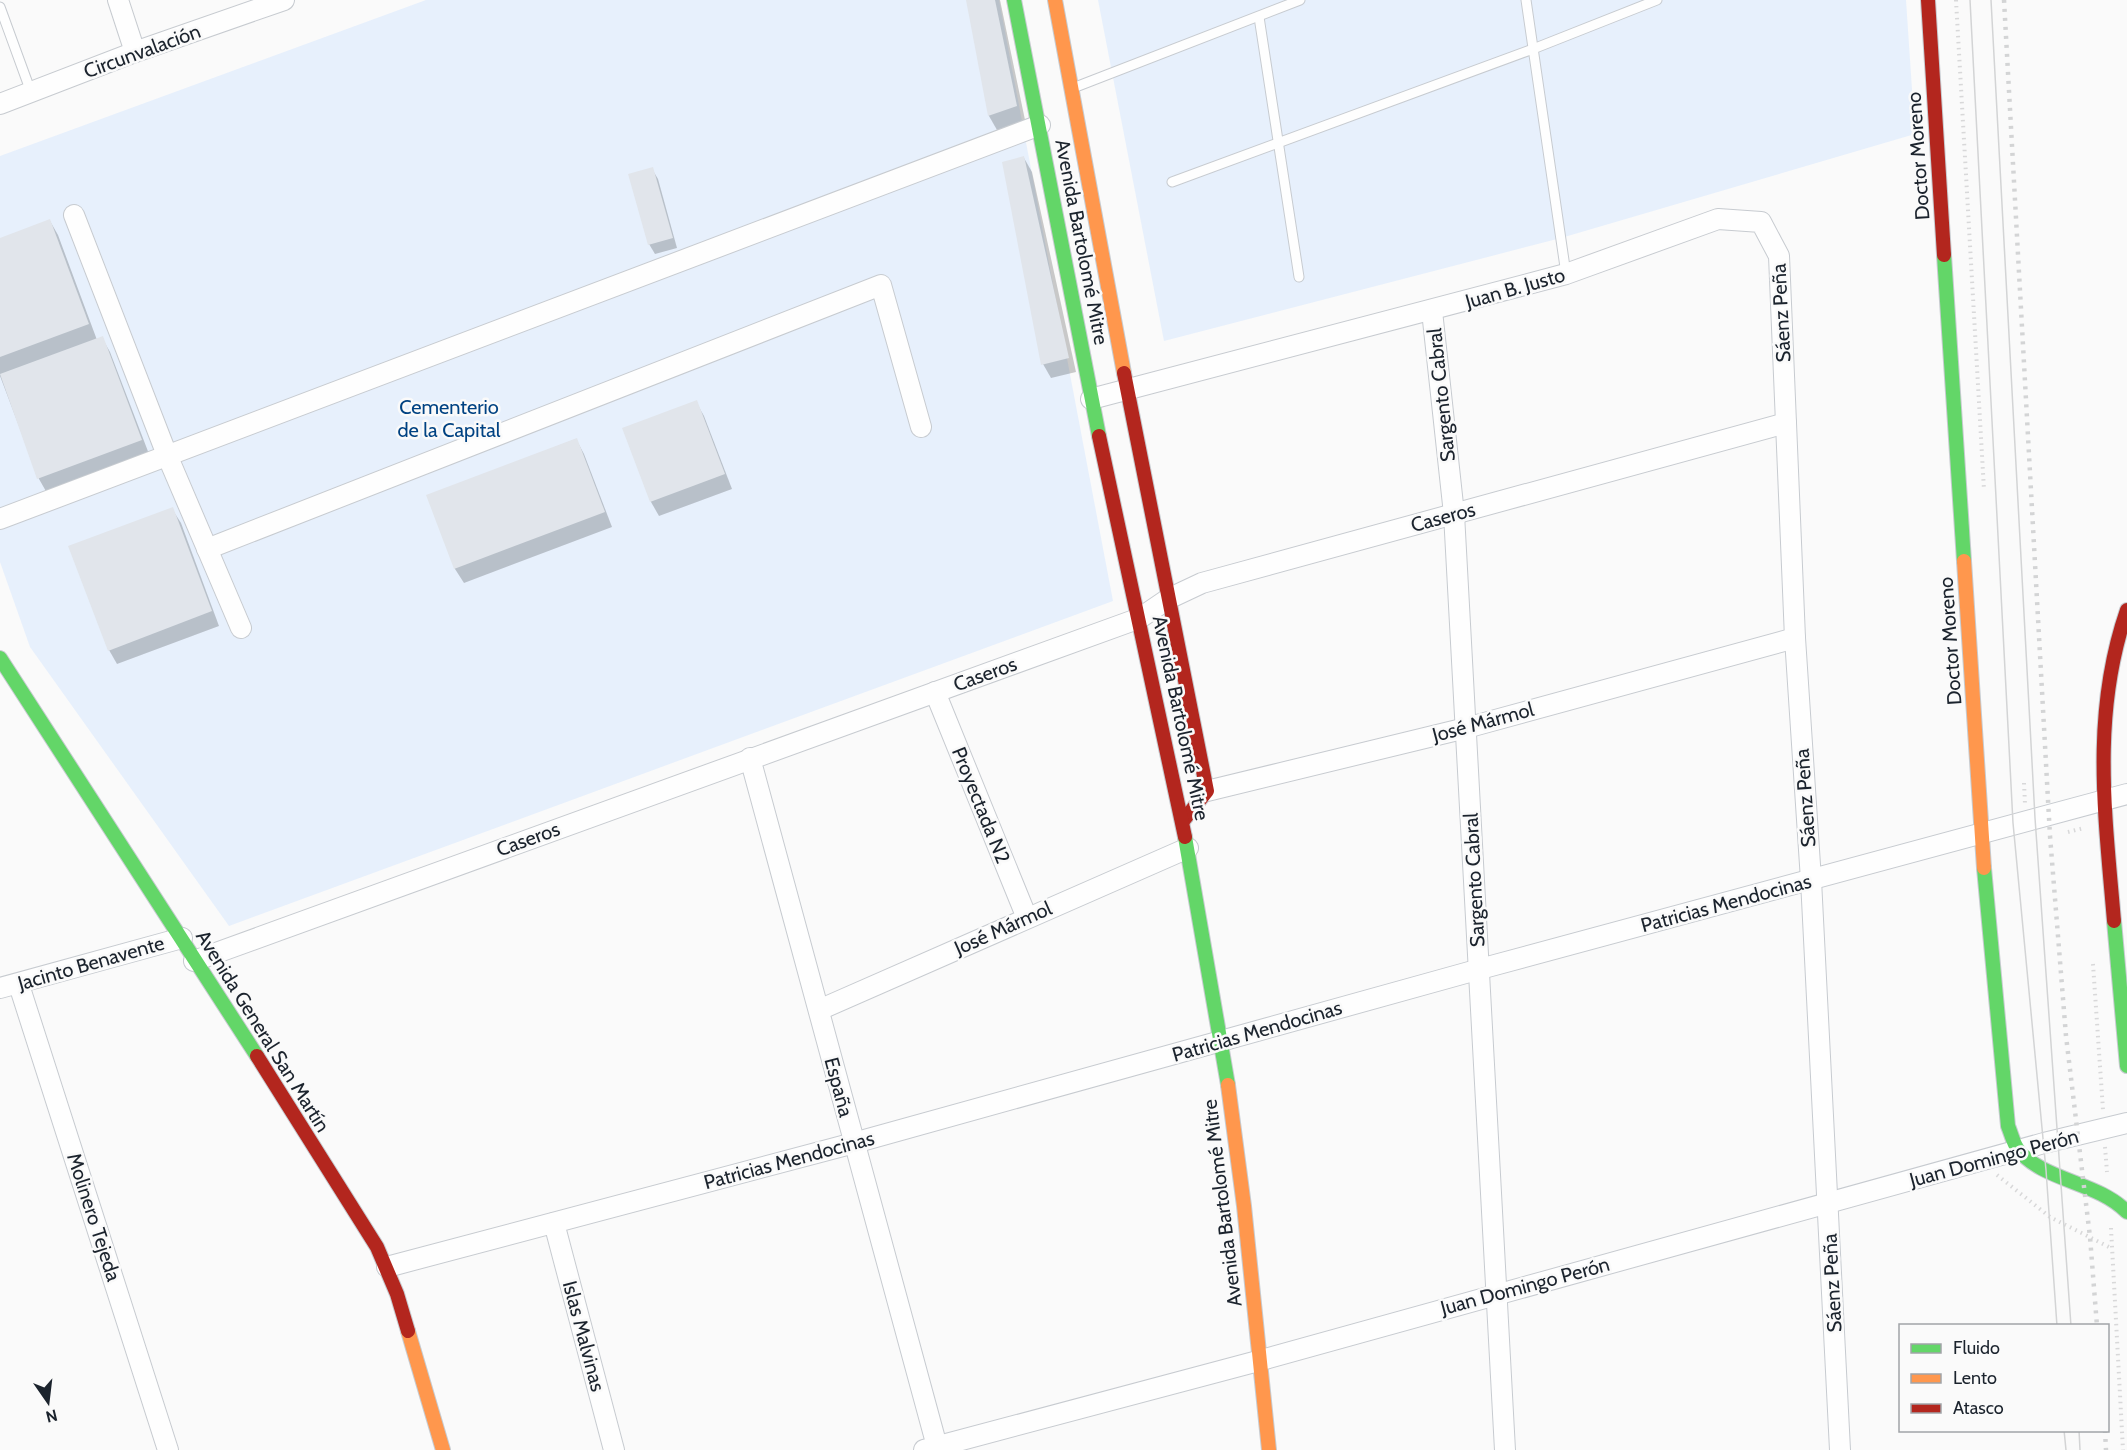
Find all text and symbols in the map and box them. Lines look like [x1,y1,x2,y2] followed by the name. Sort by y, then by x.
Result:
[80,19,204,83] street label: Circunvalación
[1902,91,1934,221] street label: Doctor Moreno
[1050,137,1114,347] street label: Avenida Bartolomé Mitre
[1461,262,1568,314] street label: Juan B. Justo
[1766,263,1796,363] street label: Sáenz Peña
[1422,327,1460,463] street label: Sargento Cabral
[397,395,501,442] park label: Cementerio de la Capital
[1408,497,1478,537] street label: Caseros
[1934,576,1966,706] street label: Doctor Moreno
[1148,613,1214,823] street label: Avenida Bartolomé Mitre
[950,651,1020,697] street label: Caseros
[1429,697,1537,747] street label: José Mármol
[947,743,1015,867] street label: Proyectada N2
[1790,747,1820,848] street label: Sáenz Peña
[1458,812,1490,948] street label: Sargento Cabral
[493,816,563,862] street label: Caseros
[1638,869,1814,937] street label: Patricias Mendocinas
[950,896,1056,961] street label: José Mármol
[191,926,335,1136] street label: Avenida General San Martín
[14,931,167,996] street label: Jacinto Benavente
[1169,995,1345,1067] street label: Patricias Mendocinas
[820,1055,859,1120] street label: España
[1197,1098,1247,1308] street label: Avenida Bartolomé Mitre
[1906,1124,2081,1192] street label: Juan Domingo Perón
[701,1126,877,1194] street label: Patricias Mendocinas
[62,1150,126,1285] street label: Molinero Tejeda
[1817,1233,1847,1333] street label: Sáenz Peña
[1437,1252,1612,1320] street label: Juan Domingo Perón
[558,1278,610,1394] street label: Islas Malvinas
[1899,1324,2109,1432] legend
[1953,1337,2000,1359] text: Fluido
[1953,1367,1997,1389] text: Lento
[18,1372,78,1432] north arrow
[1953,1397,2004,1419] text: Atasco
[44,1405,59,1427] text: N

